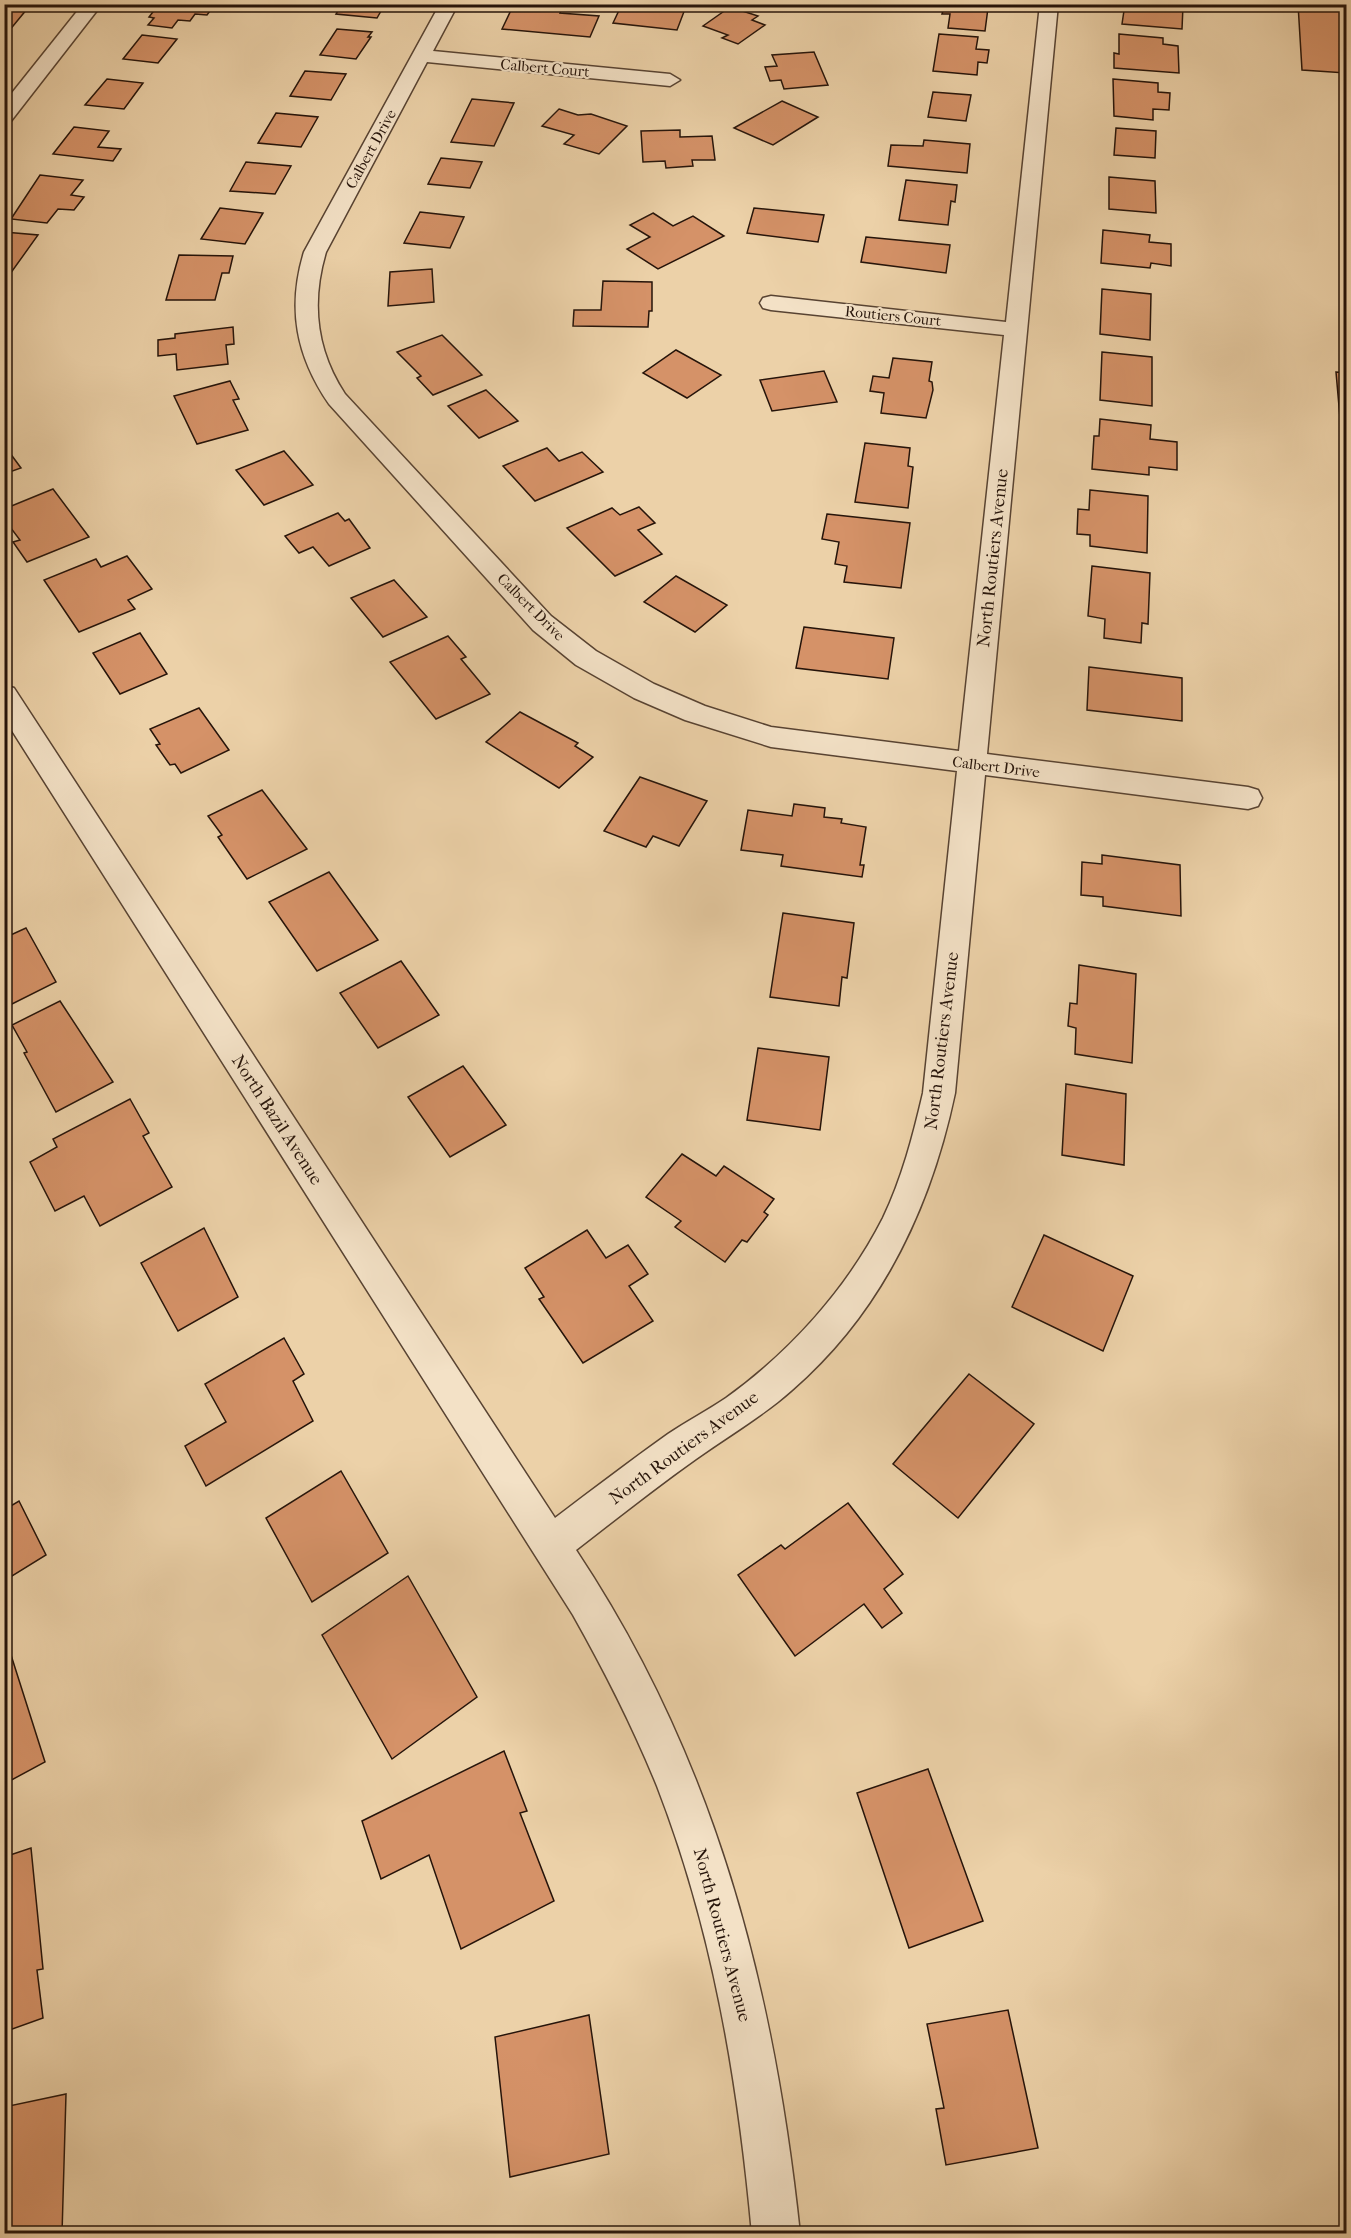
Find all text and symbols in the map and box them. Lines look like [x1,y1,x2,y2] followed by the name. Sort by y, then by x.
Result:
[500,55,591,81] street label: Calbert Court
[342,106,400,192] street label: Calbert Drive
[844,302,943,330] street label: Routiers Court
[973,468,1013,648] street label: North Routiers Avenue
[494,570,569,645] street label: Calbert Drive
[951,753,1041,781] street label: Calbert Drive
[921,951,963,1131] street label: North Routiers Avenue
[227,1051,327,1189] street label: North Bazil Avenue
[605,1387,763,1509] street label: North Routiers Avenue
[689,1846,755,2024] street label: North Routiers Avenue

